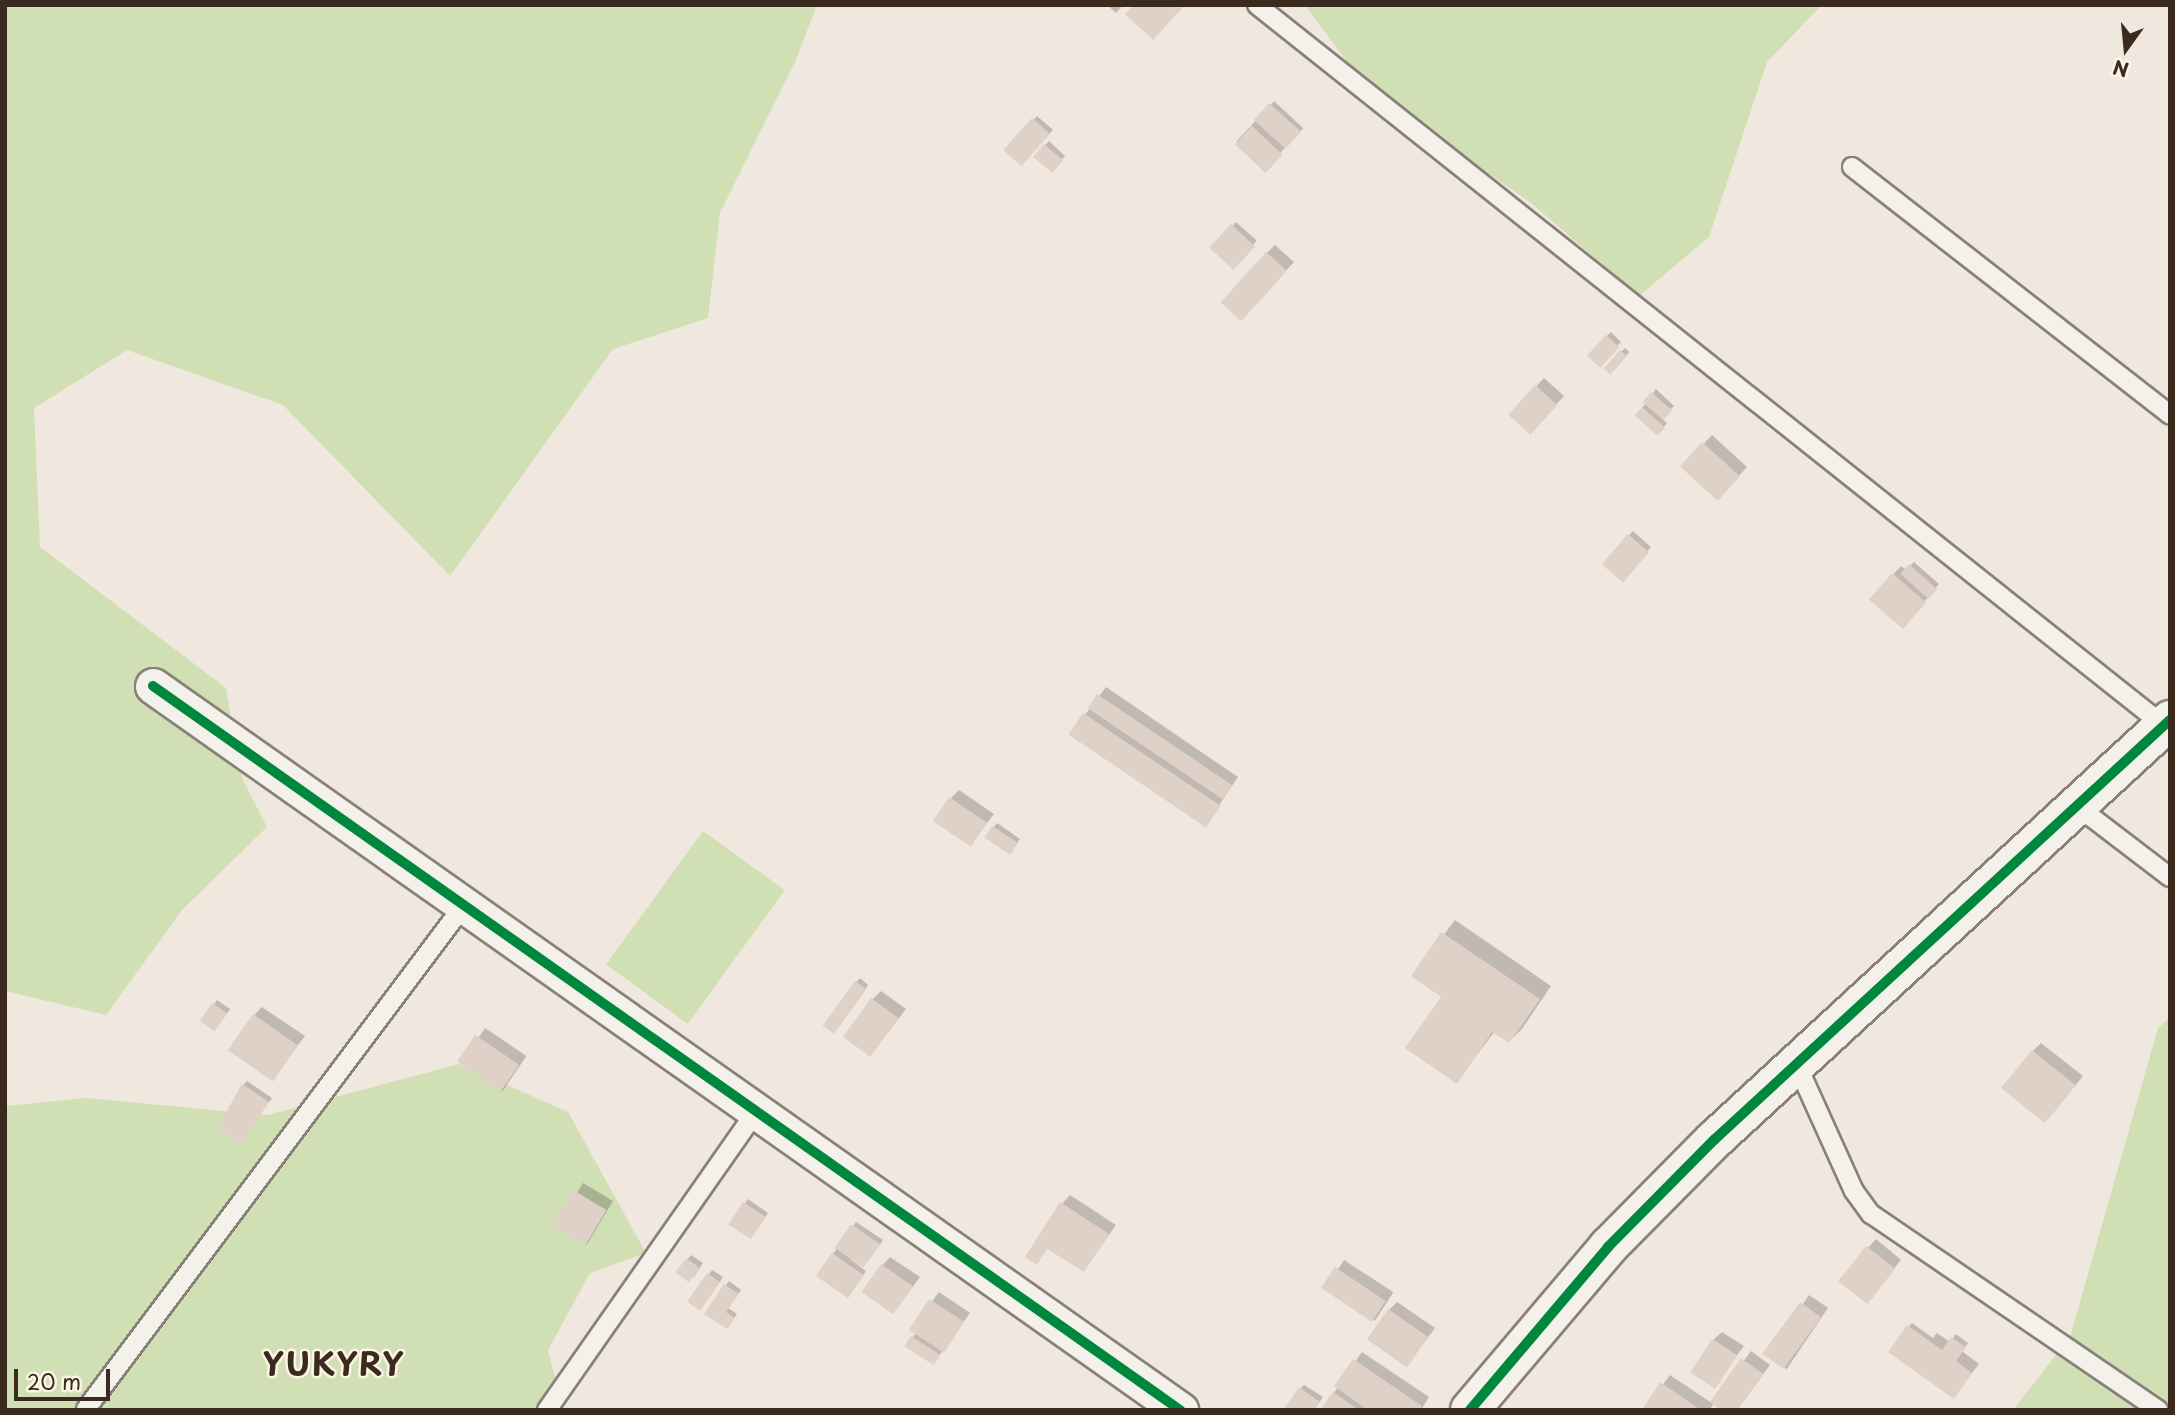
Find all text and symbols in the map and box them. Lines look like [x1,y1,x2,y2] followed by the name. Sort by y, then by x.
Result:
[2091,14,2161,84] north arrow
[2110,54,2131,85] text: N
[265,1344,403,1382] district label: YUKYRY
[18,1356,114,1400] scale bar
[27,1365,81,1397] text: 20 m

